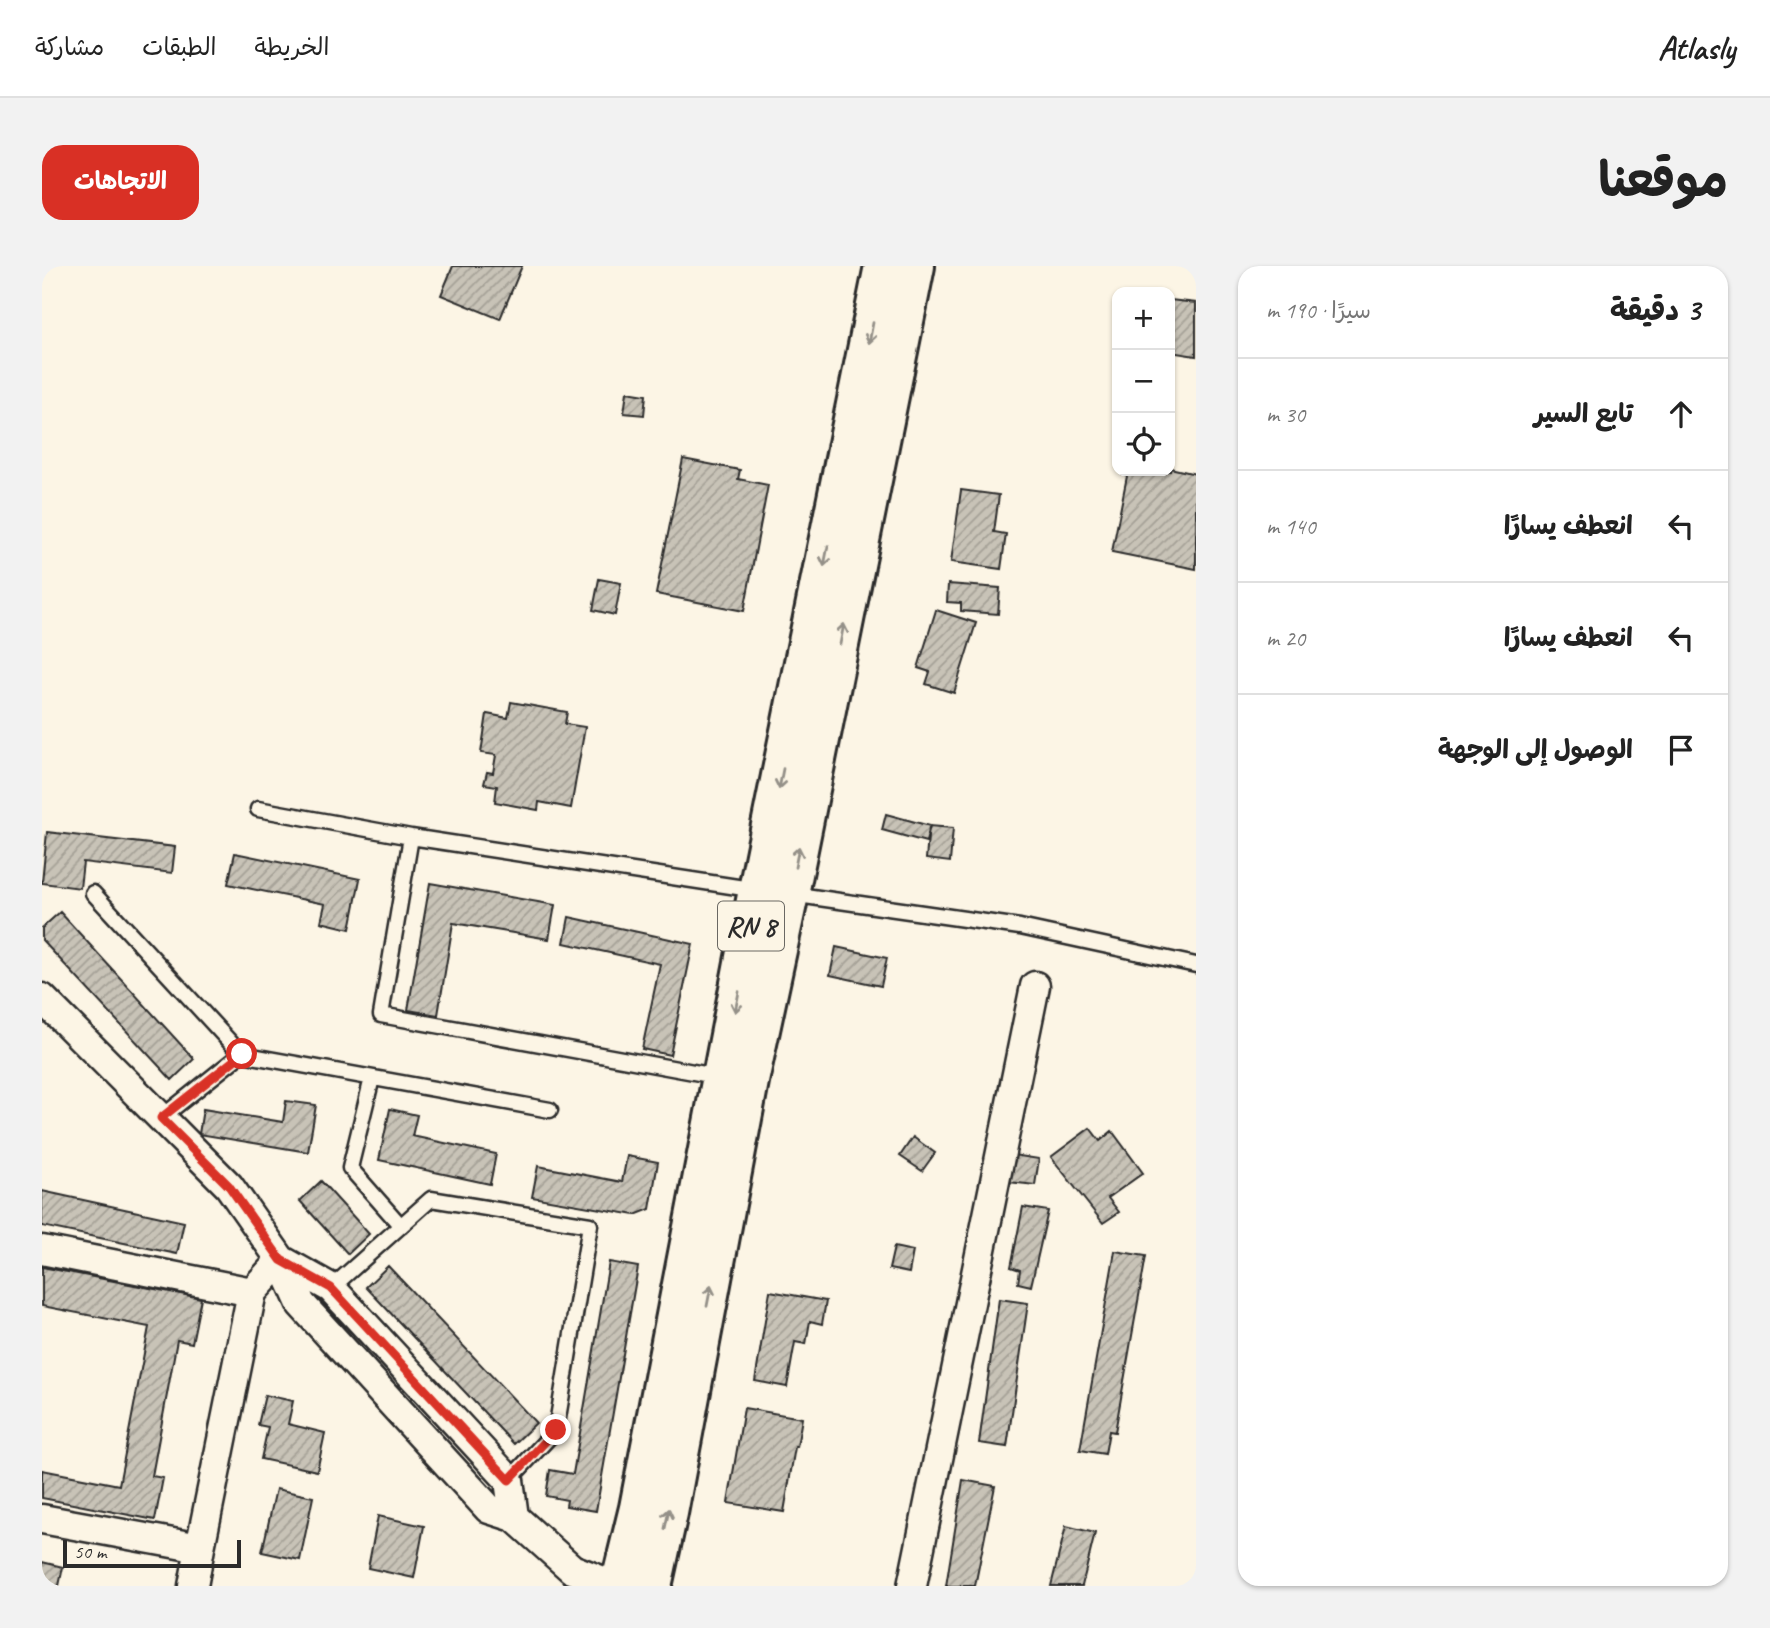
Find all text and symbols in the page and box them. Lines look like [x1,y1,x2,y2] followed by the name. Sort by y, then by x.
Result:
[1658,27,1735,69] text: Atlasly
[35,32,104,62] text: مشاركة
[142,32,217,62] text: الطبقات
[255,32,329,62] text: الخريطة
[42,145,199,220] button: الاتجاهات
[1598,149,1728,211] text: موقعنا
[1112,287,1175,476] map controls
[1112,287,1175,350] button: +
[1610,291,1700,329] text: 3 دقيقة
[1266,296,1371,325] text: سيرًا · 190 m
[863,321,877,344] one-way arrow
[1112,350,1175,413] button: −
[1662,395,1700,433] icon: ahead
[1534,397,1633,430] text: تابع السير
[1266,400,1305,429] text: 30 m
[1112,413,1175,476] button: locate
[1662,507,1700,545] icon: left
[1504,509,1633,542] text: انعطف يسارًا
[1266,512,1316,541] text: 140 m
[818,544,832,567] one-way arrow
[1662,619,1700,657] icon: left
[1504,621,1633,654] text: انعطف يسارًا
[835,623,849,646] one-way arrow
[1266,624,1305,653] text: 20 m
[1662,731,1700,769] icon: arrive
[1438,733,1633,766] text: الوصول إلى الوجهة
[773,767,787,790] one-way arrow
[790,846,804,869] one-way arrow
[718,902,784,950] road number: RN 8
[730,990,743,1013] one-way arrow
[226,1038,257,1069] route start
[703,1285,716,1308] one-way arrow
[540,1414,571,1445] route end
[660,1508,674,1531] one-way arrow
[63,1537,242,1569] scale bar
[74,1540,106,1564] text: 50 m

